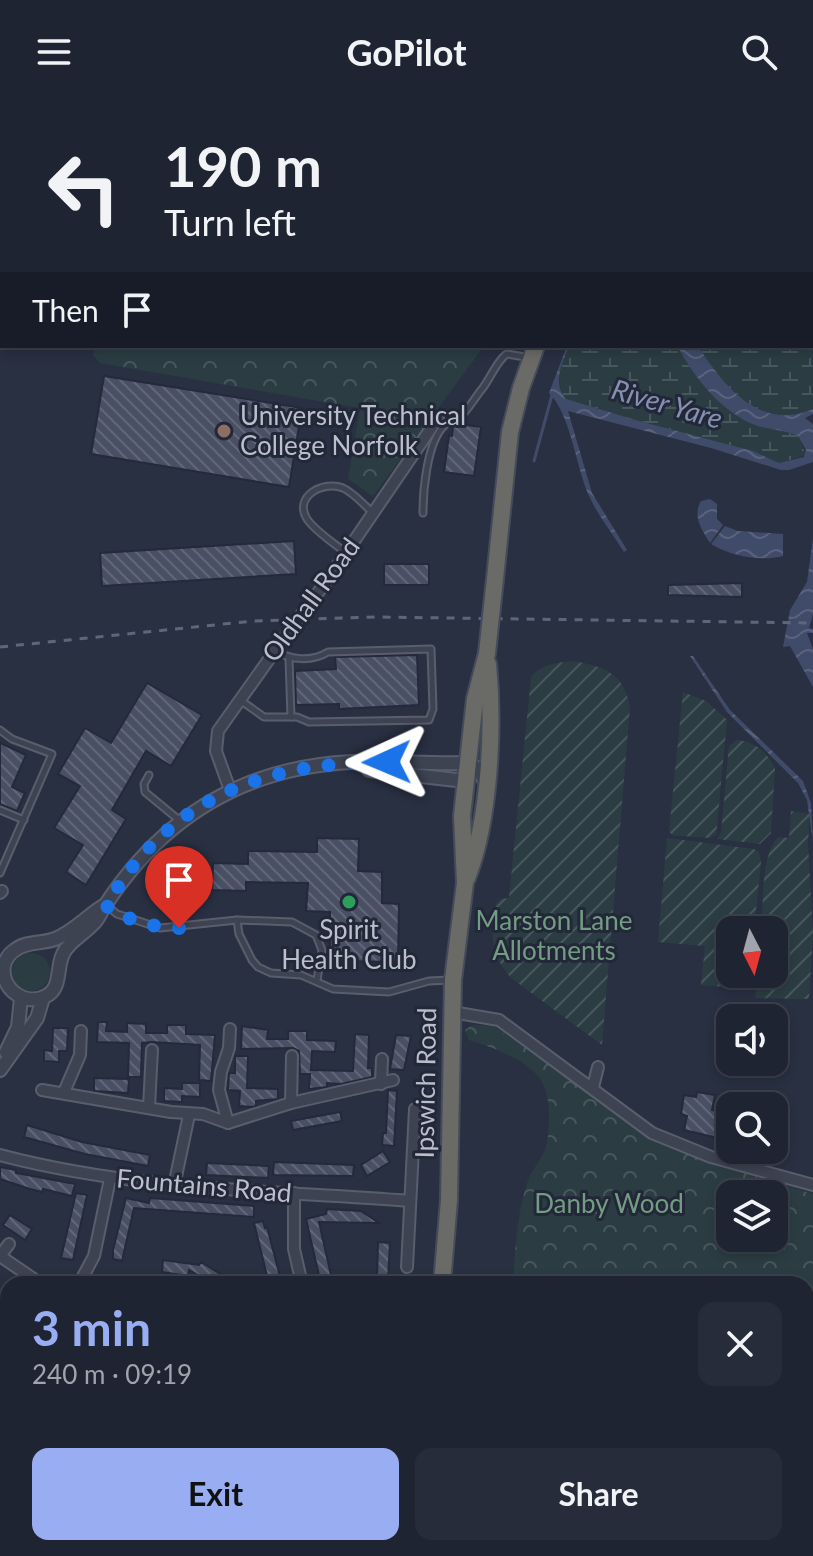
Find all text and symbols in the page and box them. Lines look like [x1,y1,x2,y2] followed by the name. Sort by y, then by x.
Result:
[32,30,76,74] icon: menu
[346,30,467,74] text: GoPilot
[737,30,781,74] icon: search
[164,132,322,199] text: 190 m
[32,136,136,240] icon: left
[164,200,296,244] text: Turn left
[115,288,159,332] icon: arrive
[32,292,99,328] text: Then
[608,371,727,435] water label: River Yare
[240,399,466,461] place label: University Technical College Norfolk
[215,422,233,440] marker: University Technical College Norfolk
[255,531,366,668] street label: Oldhall Road
[345,720,429,804] position arrow
[145,846,213,928] pin
[157,858,201,902] icon: arrive
[340,893,358,911] marker: Spirit Health Club
[476,904,633,966] park label: Marston Lane Allotments
[281,913,417,975] place label: Spirit Health Club
[716,916,788,988] north arrow
[716,916,788,1252] map controls
[716,1004,788,1076] button: sound
[408,1007,442,1159] street label: Ipswich Road
[716,1092,788,1164] button: search
[115,1161,293,1209] street label: Fountains Road
[716,1180,788,1252] button: layers
[534,1187,684,1219] park label: Danby Wood
[32,1299,151,1356] text: 3 min
[698,1302,782,1386] button: close
[32,1358,192,1390] text: 240 m · 09:19
[32,1448,399,1540] button: Exit
[415,1448,782,1540] button: Share

